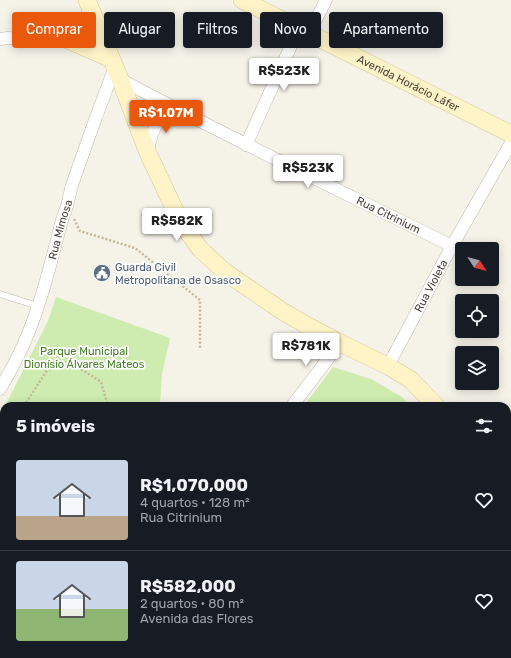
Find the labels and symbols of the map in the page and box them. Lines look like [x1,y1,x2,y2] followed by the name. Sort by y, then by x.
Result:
[355,52,462,115] street label: Avenida Horácio Láfer
[251,58,317,92] pin: R$523K
[129,100,203,134] pin: R$1.07M
[275,155,341,189] pin: R$523K
[354,194,423,236] street label: Rua Citrinium
[46,199,75,261] street label: Rua Mimosa
[144,208,210,242] pin: R$582K
[455,242,499,286] north arrow
[412,257,451,314] street label: Rua Violeta
[115,261,241,287] place label: Guarda Civil Metropolitana de Osasco
[92,263,112,283] public building icon: Guarda Civil Metropolitana de Osasco
[273,333,339,367] pin: R$781K
[24,345,145,371] park label: Parque Municipal Dionísio Álvares Mateos

